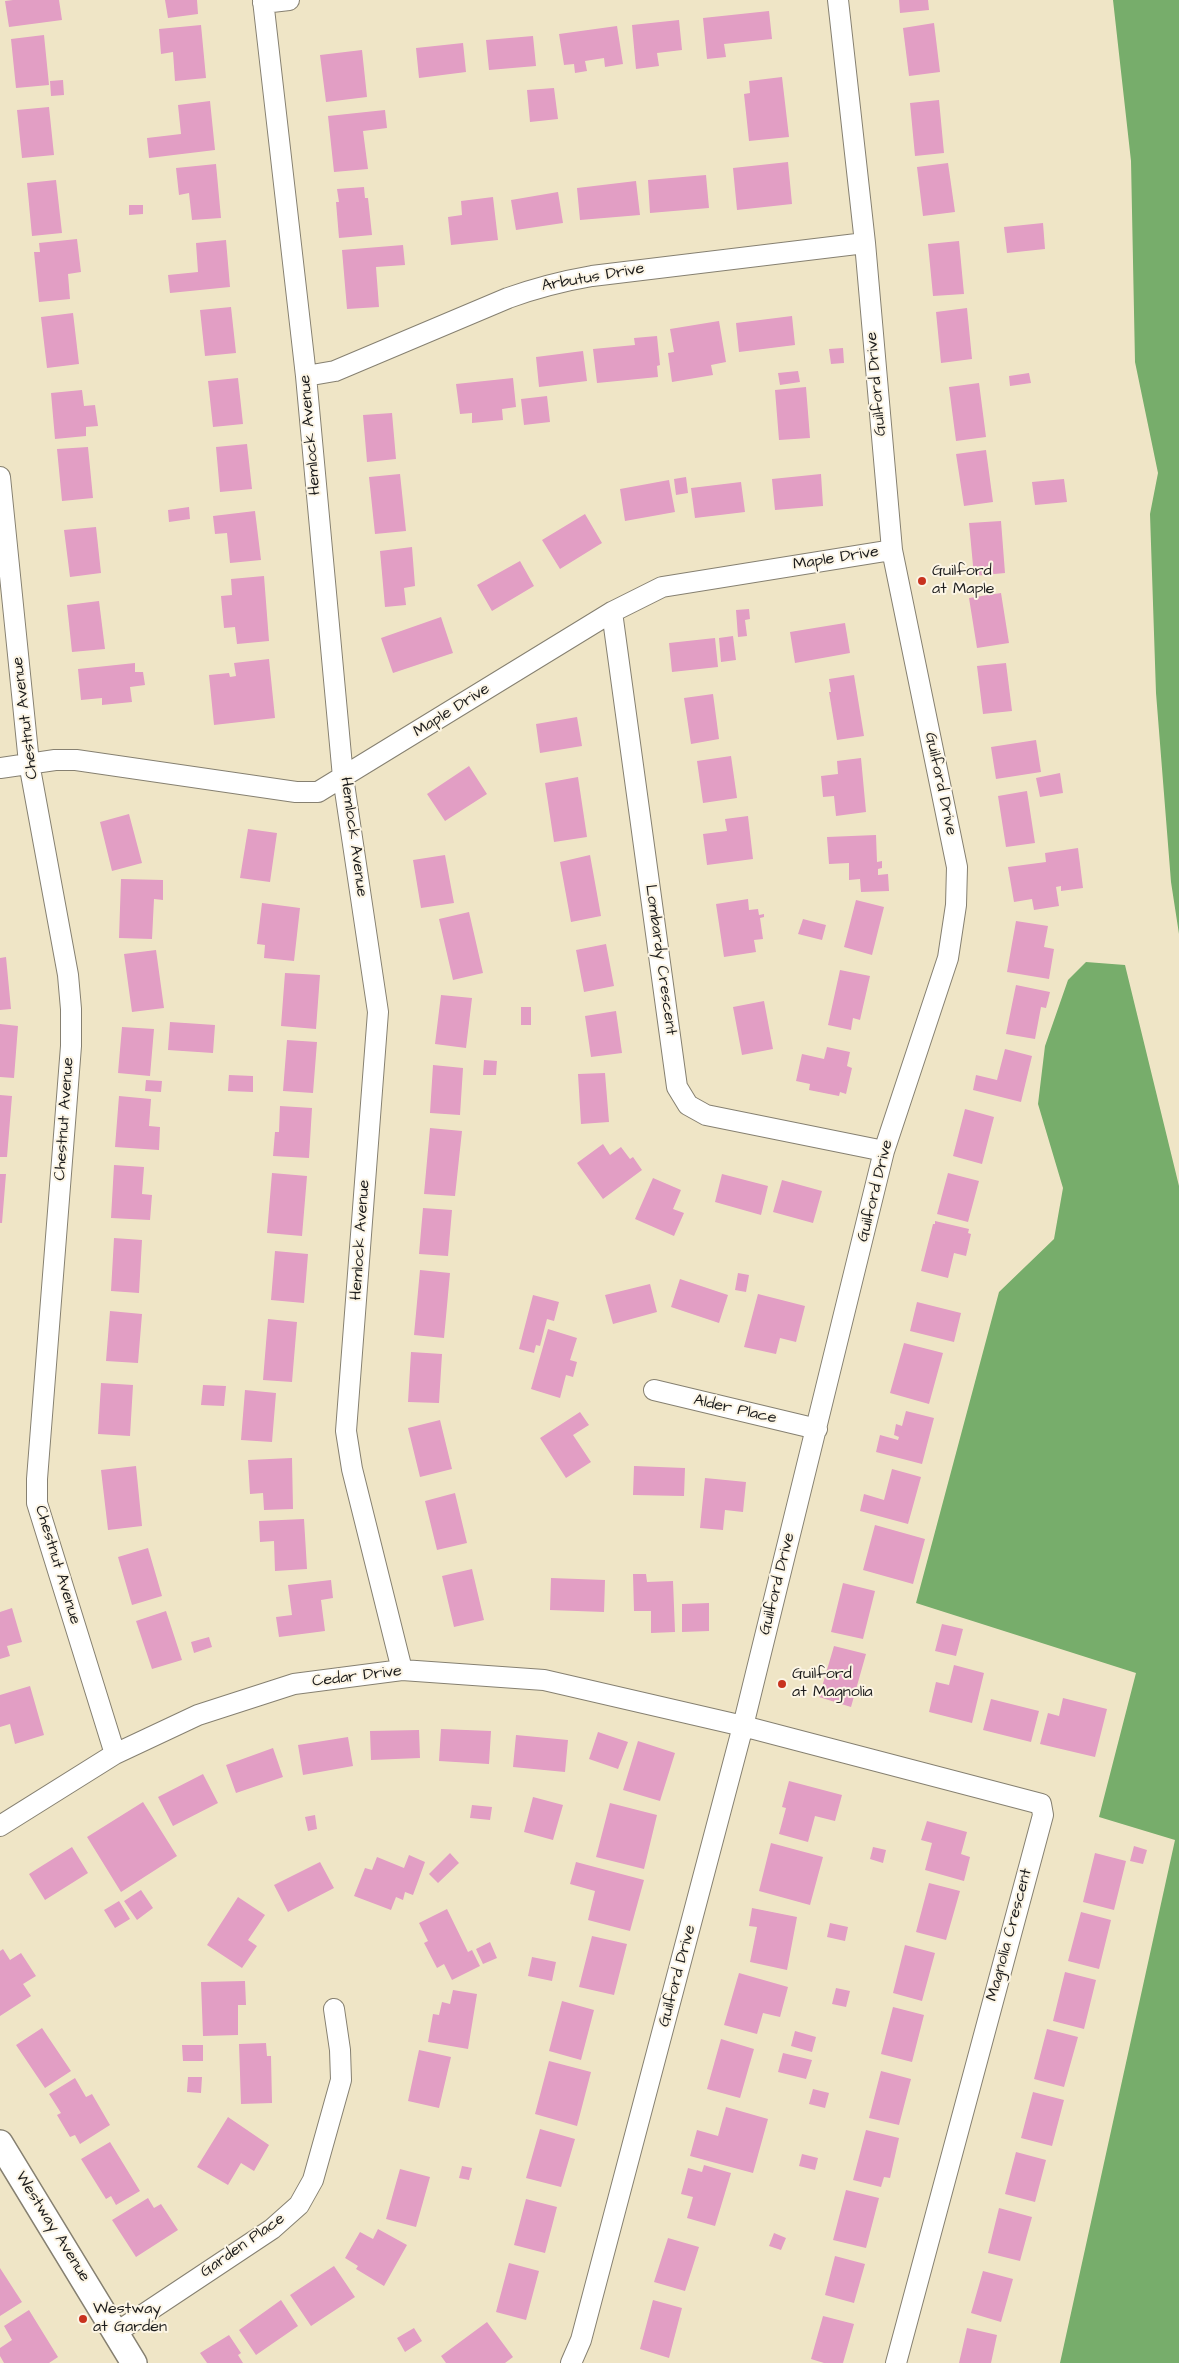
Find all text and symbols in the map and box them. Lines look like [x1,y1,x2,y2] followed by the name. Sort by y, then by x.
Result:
[540,260,646,296] street label: Arbutus Drive
[863,331,891,437] street label: Guilford Drive
[296,374,326,496] street label: Hemlock Avenue
[792,543,880,575] street label: Maple Drive
[932,562,994,600] place label: Guilford at Maple
[916,575,928,587] marker: Guilford at Maple
[9,656,43,780] street label: Chestnut Avenue
[410,680,494,742] street label: Maple Drive
[920,731,960,837] street label: Guilford Drive
[335,776,371,898] street label: Hemlock Avenue
[640,883,680,1037] street label: Lombardy Crescent
[51,1057,79,1181] street label: Chestnut Avenue
[854,1138,898,1244] street label: Guilford Drive
[347,1179,375,1301] street label: Hemlock Avenue
[692,1391,778,1429] street label: Alder Place
[30,1503,84,1627] street label: Chestnut Avenue
[756,1531,800,1637] street label: Guilford Drive
[311,1662,403,1692] street label: Cedar Drive
[792,1665,873,1703] place label: Guilford at Magnolia
[776,1678,788,1690] marker: Guilford at Magnolia
[983,1867,1037,2003] street label: Magnolia Crescent
[655,1923,701,2029] street label: Guilford Drive
[10,2168,94,2286] street label: Westway Avenue
[197,2210,289,2282] street label: Garden Place
[93,2300,167,2338] place label: Westway at Garden
[77,2313,89,2325] marker: Westway at Garden

